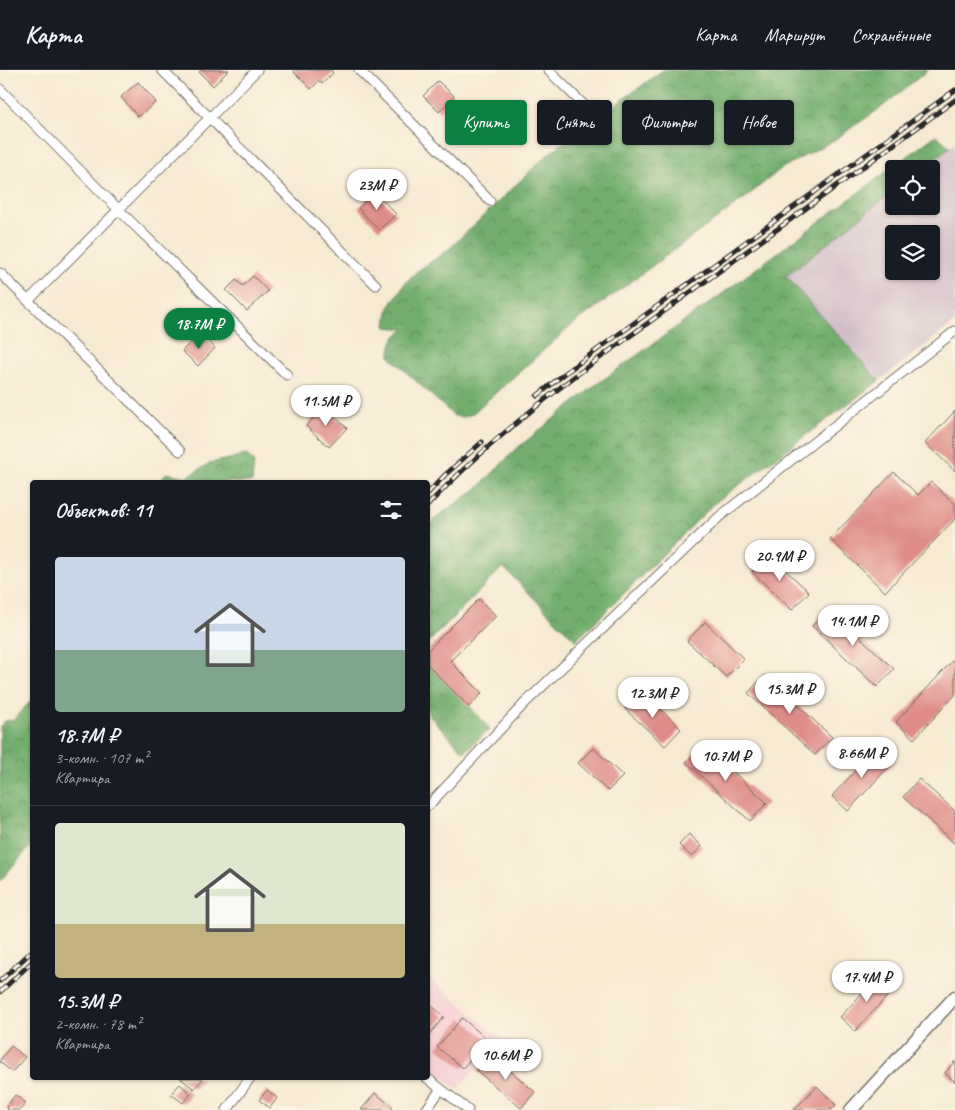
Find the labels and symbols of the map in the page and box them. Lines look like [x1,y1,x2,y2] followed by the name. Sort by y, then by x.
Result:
[342,168,412,211] pin: 23M ₽
[153,308,245,350] pin: 18.7M ₽
[280,384,372,427] pin: 11.5M ₽
[734,540,826,582] pin: 20.9M ₽
[807,604,899,647] pin: 14.1M ₽
[744,672,836,715] pin: 15.3M ₽
[607,676,699,719] pin: 12.3M ₽
[816,736,908,779] pin: 8.66M ₽
[680,740,772,782] pin: 10.7M ₽
[821,960,913,1003] pin: 17.4M ₽
[460,1038,552,1081] pin: 10.6M ₽

